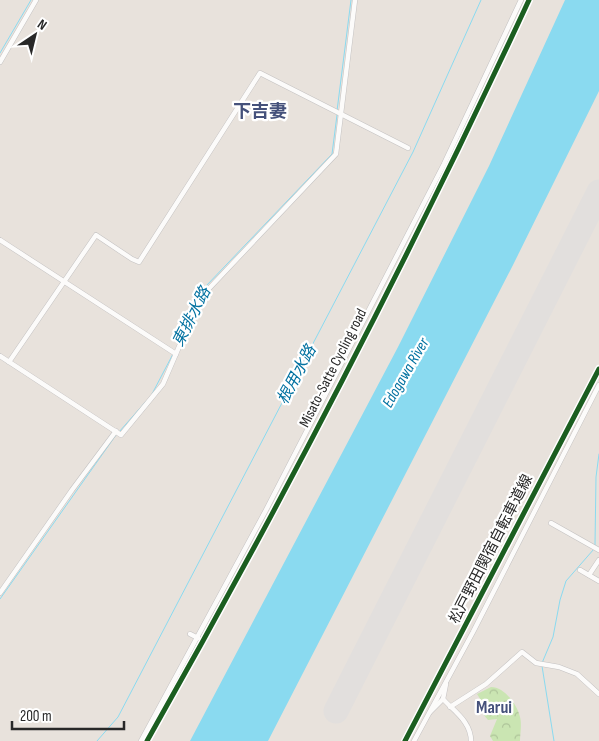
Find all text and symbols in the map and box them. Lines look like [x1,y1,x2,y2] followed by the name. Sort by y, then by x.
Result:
[10,10,60,60] north arrow
[34,16,50,34] text: N
[233,101,287,122] district label: 下吉妻
[169,282,216,350] water label: 東排水路
[295,306,371,430] street label: Misato-Satte Cycling road
[379,334,434,411] water label: Edogawa River
[274,341,321,408] water label: 根用水路
[445,471,537,627] street label: 松戸野田関宿自転車道線
[476,697,512,718] district label: Marui
[12,698,125,730] scale bar
[20,707,52,726] text: 200 m

